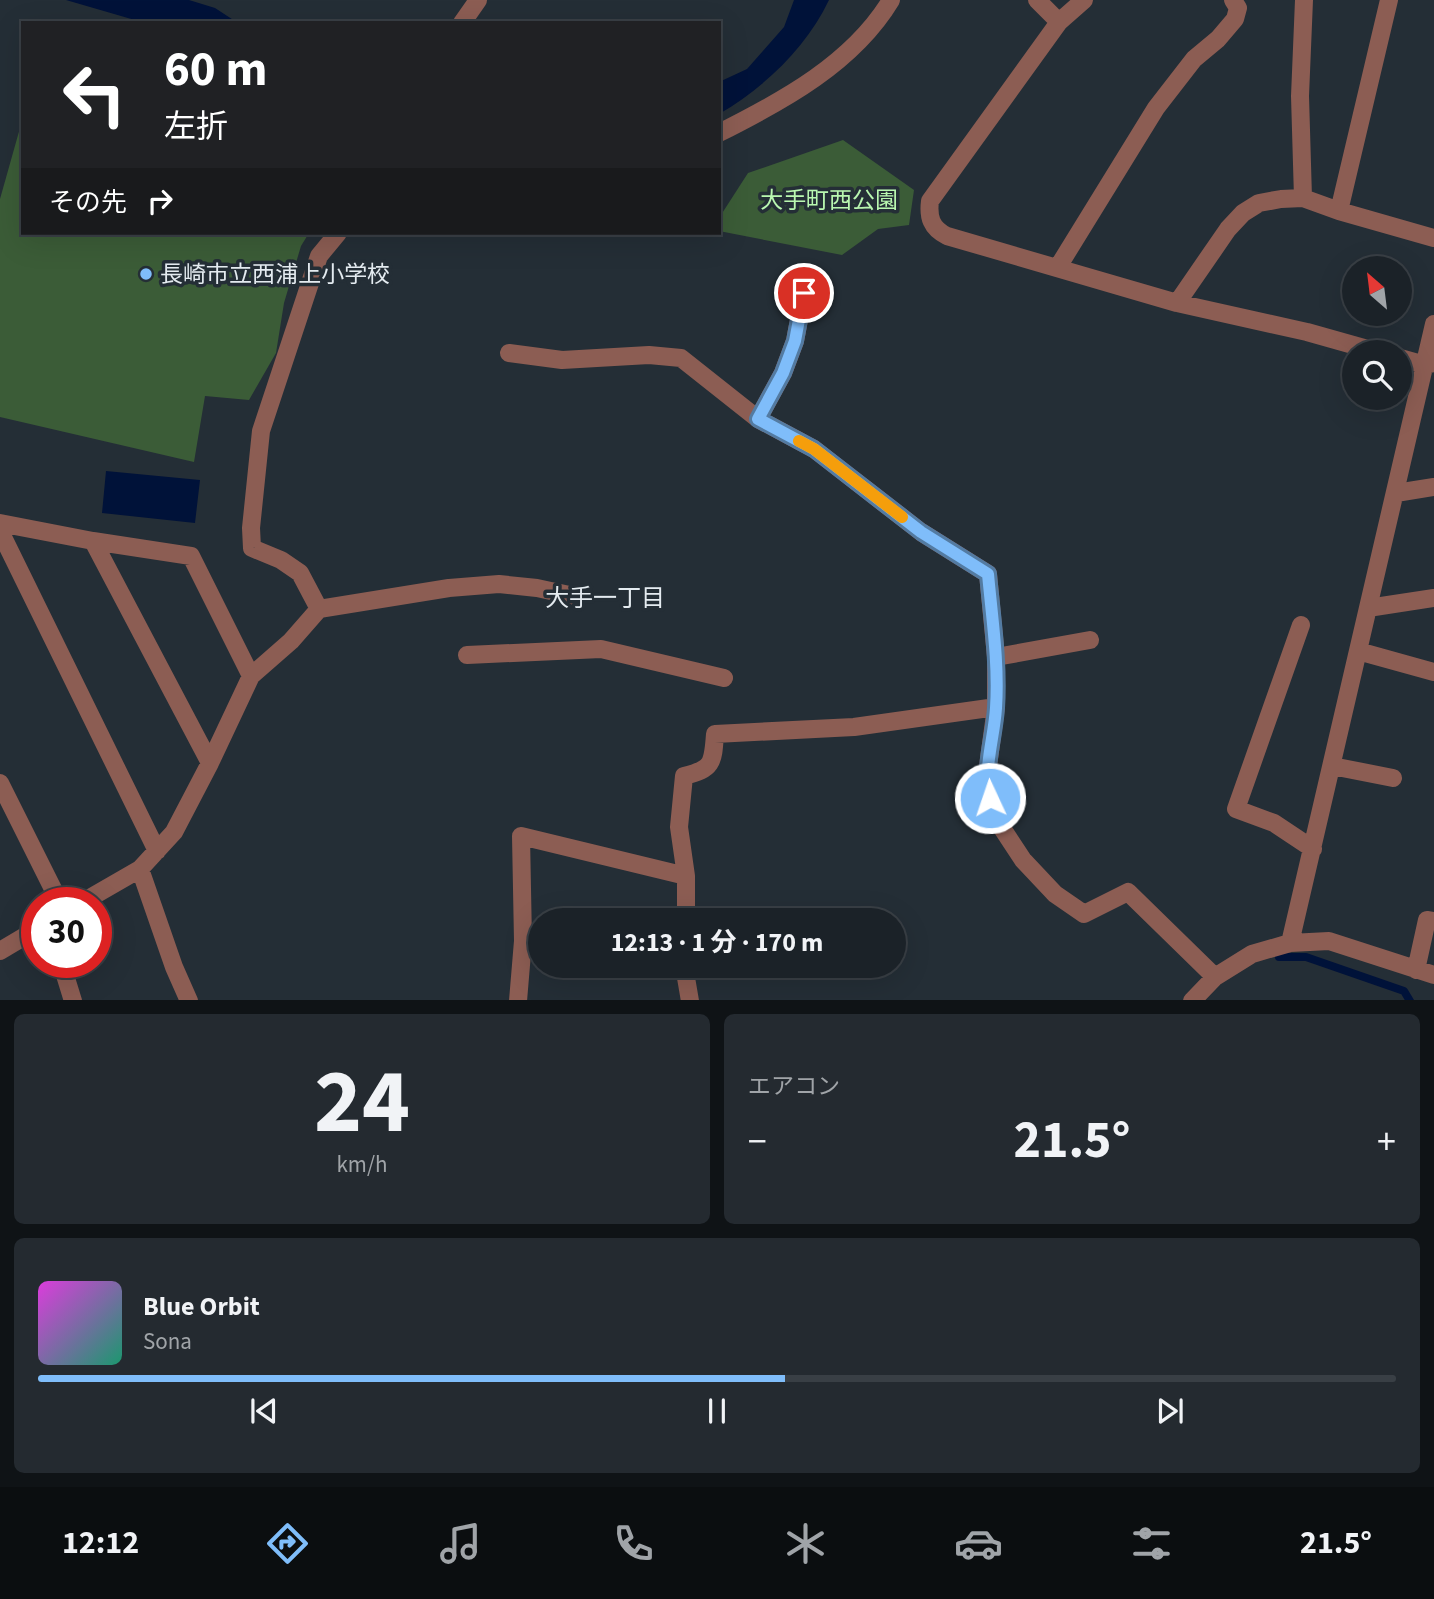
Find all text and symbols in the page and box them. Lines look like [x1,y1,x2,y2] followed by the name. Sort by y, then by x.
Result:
[164,35,268,105] text: 60 m
[49,49,140,140] icon: left
[164,104,228,150] text: 左折
[141,182,179,220] icon: right
[49,184,127,221] text: その先
[760,184,898,217] park label: 大手町西公園
[1342,256,1412,326] north arrow
[1342,256,1412,410] map controls
[160,258,390,291] place label: 長崎市立西浦上小学校
[774,263,834,323] pin
[138,266,154,282] marker: 長崎市立西浦上小学校
[785,274,823,312] icon: arrive
[1342,340,1412,410] button: search
[545,581,665,616] district label: 大手一丁目
[953,761,1027,835] position arrow
[21,887,112,978] speed limit sign: 30
[611,924,823,961] text: 12:13 · 1 分 · 170 m
[314,1038,410,1167] text: 24
[748,1070,840,1103] text: エアコン
[1014,1104,1130,1178] text: 21.5°
[748,1115,767,1169] text: −
[1377,1115,1396,1169] text: +
[336,1148,388,1181] text: km/h
[143,1288,260,1325] text: Blue Orbit
[143,1325,192,1358] text: Sona
[245,1392,283,1430] icon: previous
[698,1392,736,1430] icon: pause
[1151,1392,1189,1430] icon: next
[263,1519,312,1568] icon: directions
[436,1519,485,1568] icon: music
[609,1519,658,1568] icon: phone
[781,1519,830,1568] icon: climate
[954,1519,1003,1568] icon: car
[1127,1519,1176,1568] icon: filters
[62,1520,139,1566] text: 12:12
[1300,1520,1372,1566] text: 21.5°

